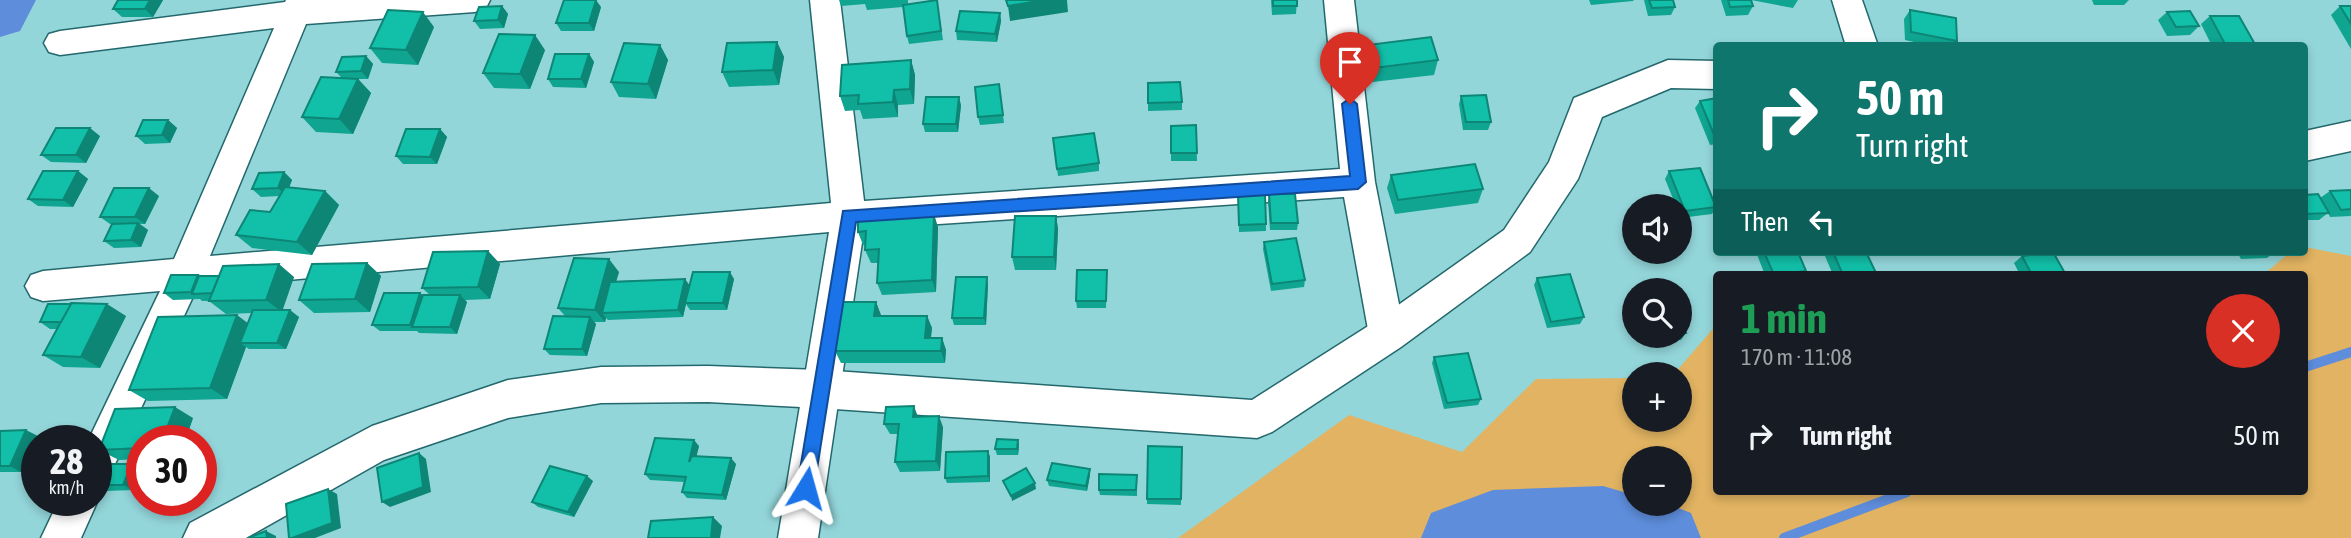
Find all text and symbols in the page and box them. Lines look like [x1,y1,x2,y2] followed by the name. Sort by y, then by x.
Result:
[1320,32,1380,104] pin
[1331,43,1369,81] icon: arrive
[1856,69,1944,125] text: 50 m
[1741,70,1832,161] icon: right
[1856,127,1969,164] text: Turn right
[1622,194,1692,516] map controls
[1622,194,1692,264] button: sound
[1803,203,1841,241] icon: left
[1741,207,1789,237] text: Then
[1622,278,1692,348] button: search
[1741,294,1827,342] text: 1 min
[2206,294,2280,368] button: close
[1741,344,1852,370] text: 170 m · 11:08
[1622,362,1692,432] button: +
[1741,417,1779,455] icon: right
[1800,421,1891,451] text: Turn right
[2233,421,2280,451] text: 50 m
[126,425,217,516] speed limit sign: 30
[50,441,83,481] text: 28
[1622,446,1692,516] button: −
[769,451,843,525] position arrow
[49,477,84,498] text: km/h

